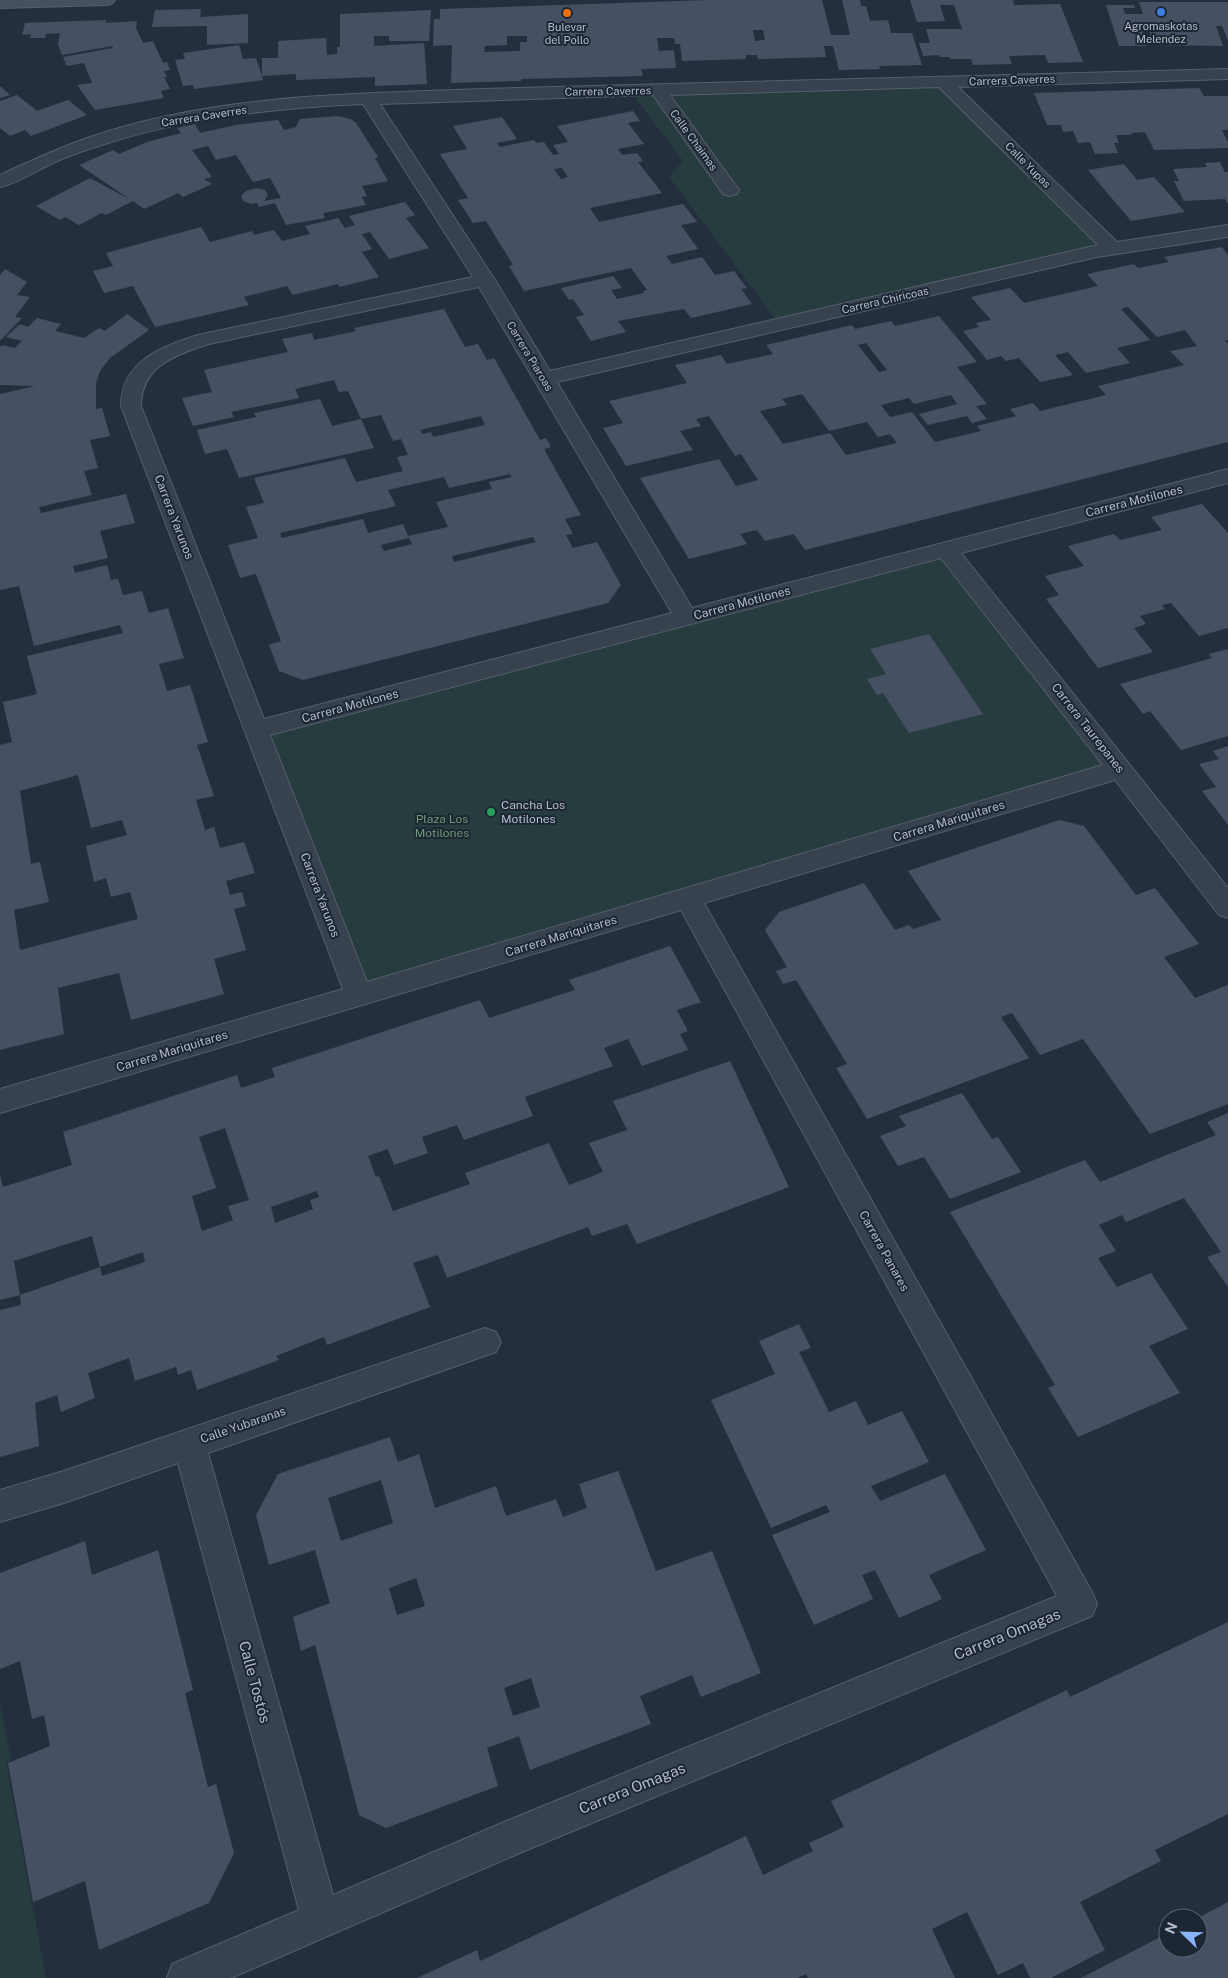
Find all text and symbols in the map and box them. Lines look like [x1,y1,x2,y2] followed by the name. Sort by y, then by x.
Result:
[1155,6,1167,18] marker: Agromaskotas Melendez
[561,7,573,19] marker: Bulevar del Pollo
[1124,20,1198,45] place label: Agromaskotas Melendez
[545,21,589,46] place label: Bulevar del Pollo
[969,72,1056,88] street label: Carrera Caverres
[565,84,652,98] street label: Carrera Caverres
[160,103,248,129] street label: Carrera Caverres
[668,107,720,173] street label: Calle Chaimas
[1003,140,1054,191] street label: Calle Yupas
[840,284,930,316] street label: Carrera Chiricoas
[505,319,556,393] street label: Carrera Piaroas
[151,473,197,561] street label: Carrera Yarunos
[1084,482,1184,520] street label: Carrera Motilones
[692,583,792,623] street label: Carrera Motilones
[1049,680,1127,776] street label: Carrera Taurepanes
[300,686,400,726] street label: Carrera Motilones
[892,797,1006,845] street label: Carrera Mariquitares
[501,798,565,826] place label: Cancha Los Motilones
[485,806,497,818] marker: Cancha Los Motilones
[415,812,469,840] park label: Plaza Los Motilones
[297,851,343,939] street label: Carrera Yarunos
[504,912,618,960] street label: Carrera Mariquitares
[115,1027,229,1075] street label: Carrera Mariquitares
[856,1208,912,1294] street label: Carrera Panares
[198,1404,288,1446] street label: Calle Yubaranas
[951,1605,1063,1663] street label: Carrera Omagas
[236,1639,274,1725] street label: Calle Tostós
[576,1759,688,1817] street label: Carrera Omagas
[1158,1908,1208,1958] north arrow
[1162,1920,1181,1936] text: N

